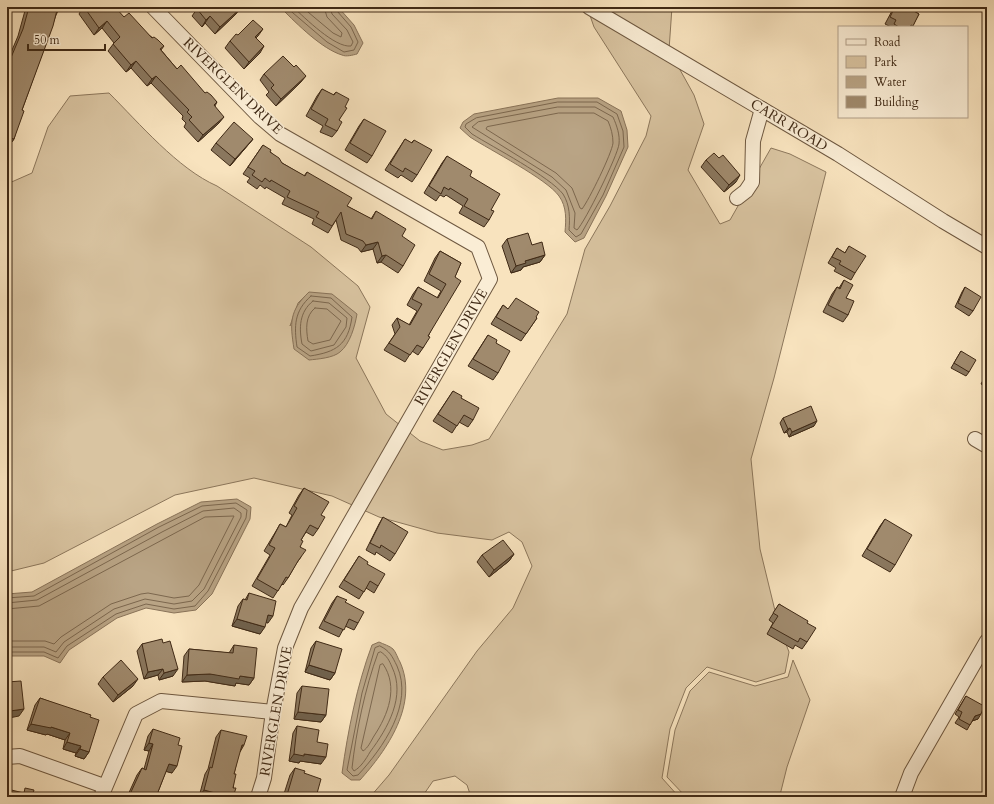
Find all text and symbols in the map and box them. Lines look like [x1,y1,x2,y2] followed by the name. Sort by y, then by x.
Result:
[28,26,105,52] scale bar
[838,26,968,118] legend
[34,32,61,48] text: 50 m
[179,33,287,139] street label: RIVERGLEN DRIVE
[874,34,901,50] text: Road
[874,54,898,70] text: Park
[873,74,907,90] text: Water
[747,94,831,156] street label: CARR ROAD
[874,94,919,110] text: Building
[410,285,492,409] street label: RIVERGLEN DRIVE
[255,644,297,778] street label: RIVERGLEN DRIVE

